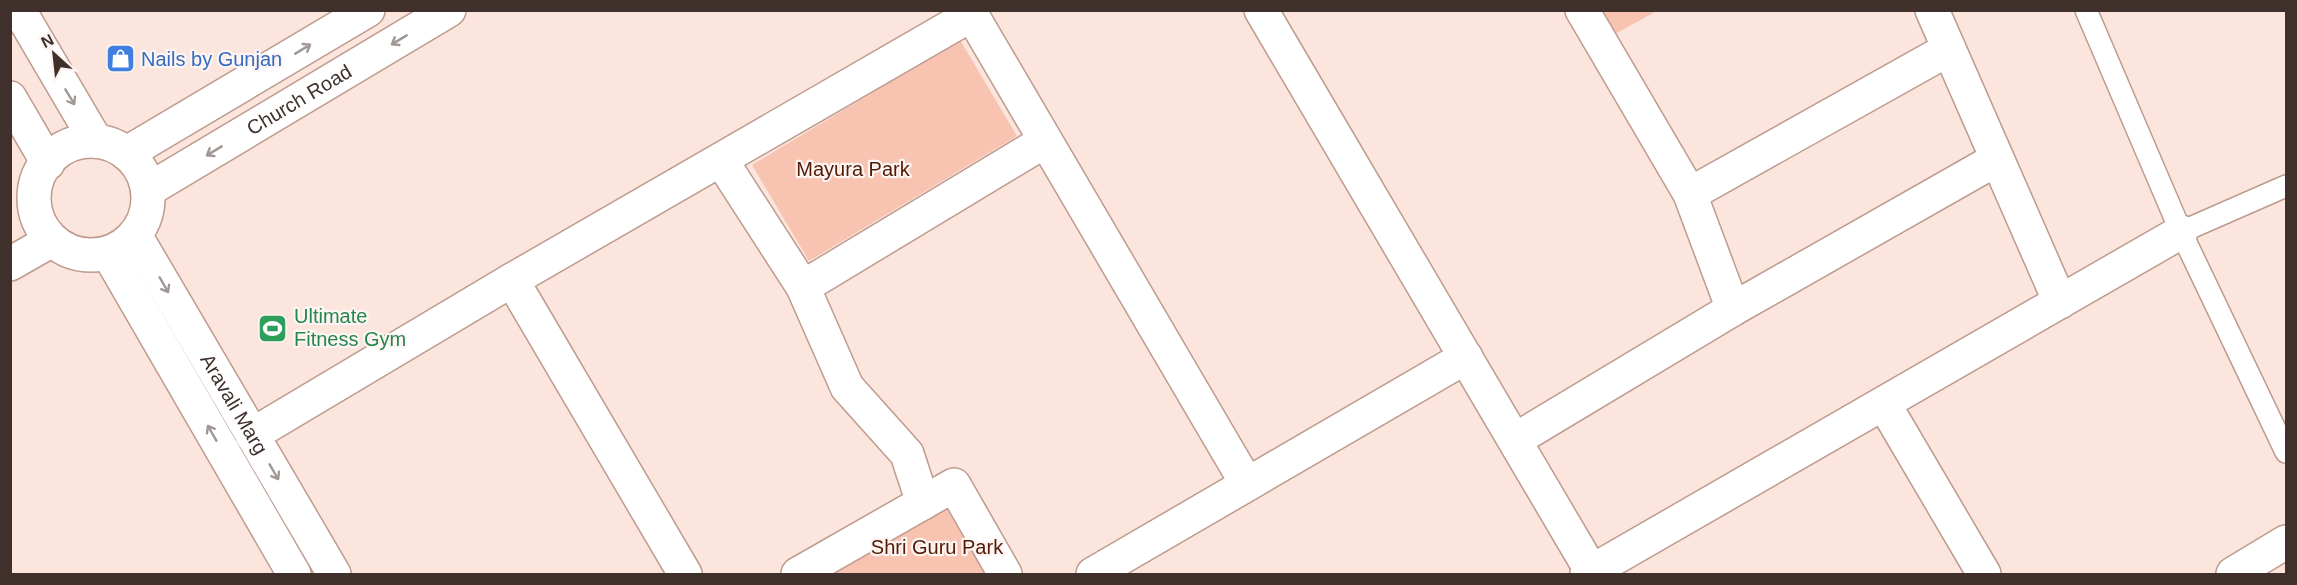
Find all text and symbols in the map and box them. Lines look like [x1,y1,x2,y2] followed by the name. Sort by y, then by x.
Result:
[24,24,84,84] north arrow
[38,31,56,51] text: N
[391,35,408,47] one-way arrow
[294,42,311,54] one-way arrow
[104,43,136,75] shop icon: Nails by Gunjan
[141,48,282,70] place label: Nails by Gunjan
[243,60,355,139] street label: Church Road
[64,88,76,105] one-way arrow
[206,145,223,157] one-way arrow
[796,158,911,180] park label: Mayura Park
[159,276,171,293] one-way arrow
[294,305,406,350] place label: Ultimate Fitness Gym
[257,312,289,344] sports icon: Ultimate Fitness Gym
[196,350,272,458] street label: Aravali Marg
[206,425,218,442] one-way arrow
[268,463,280,480] one-way arrow
[871,536,1004,558] park label: Shri Guru Park

